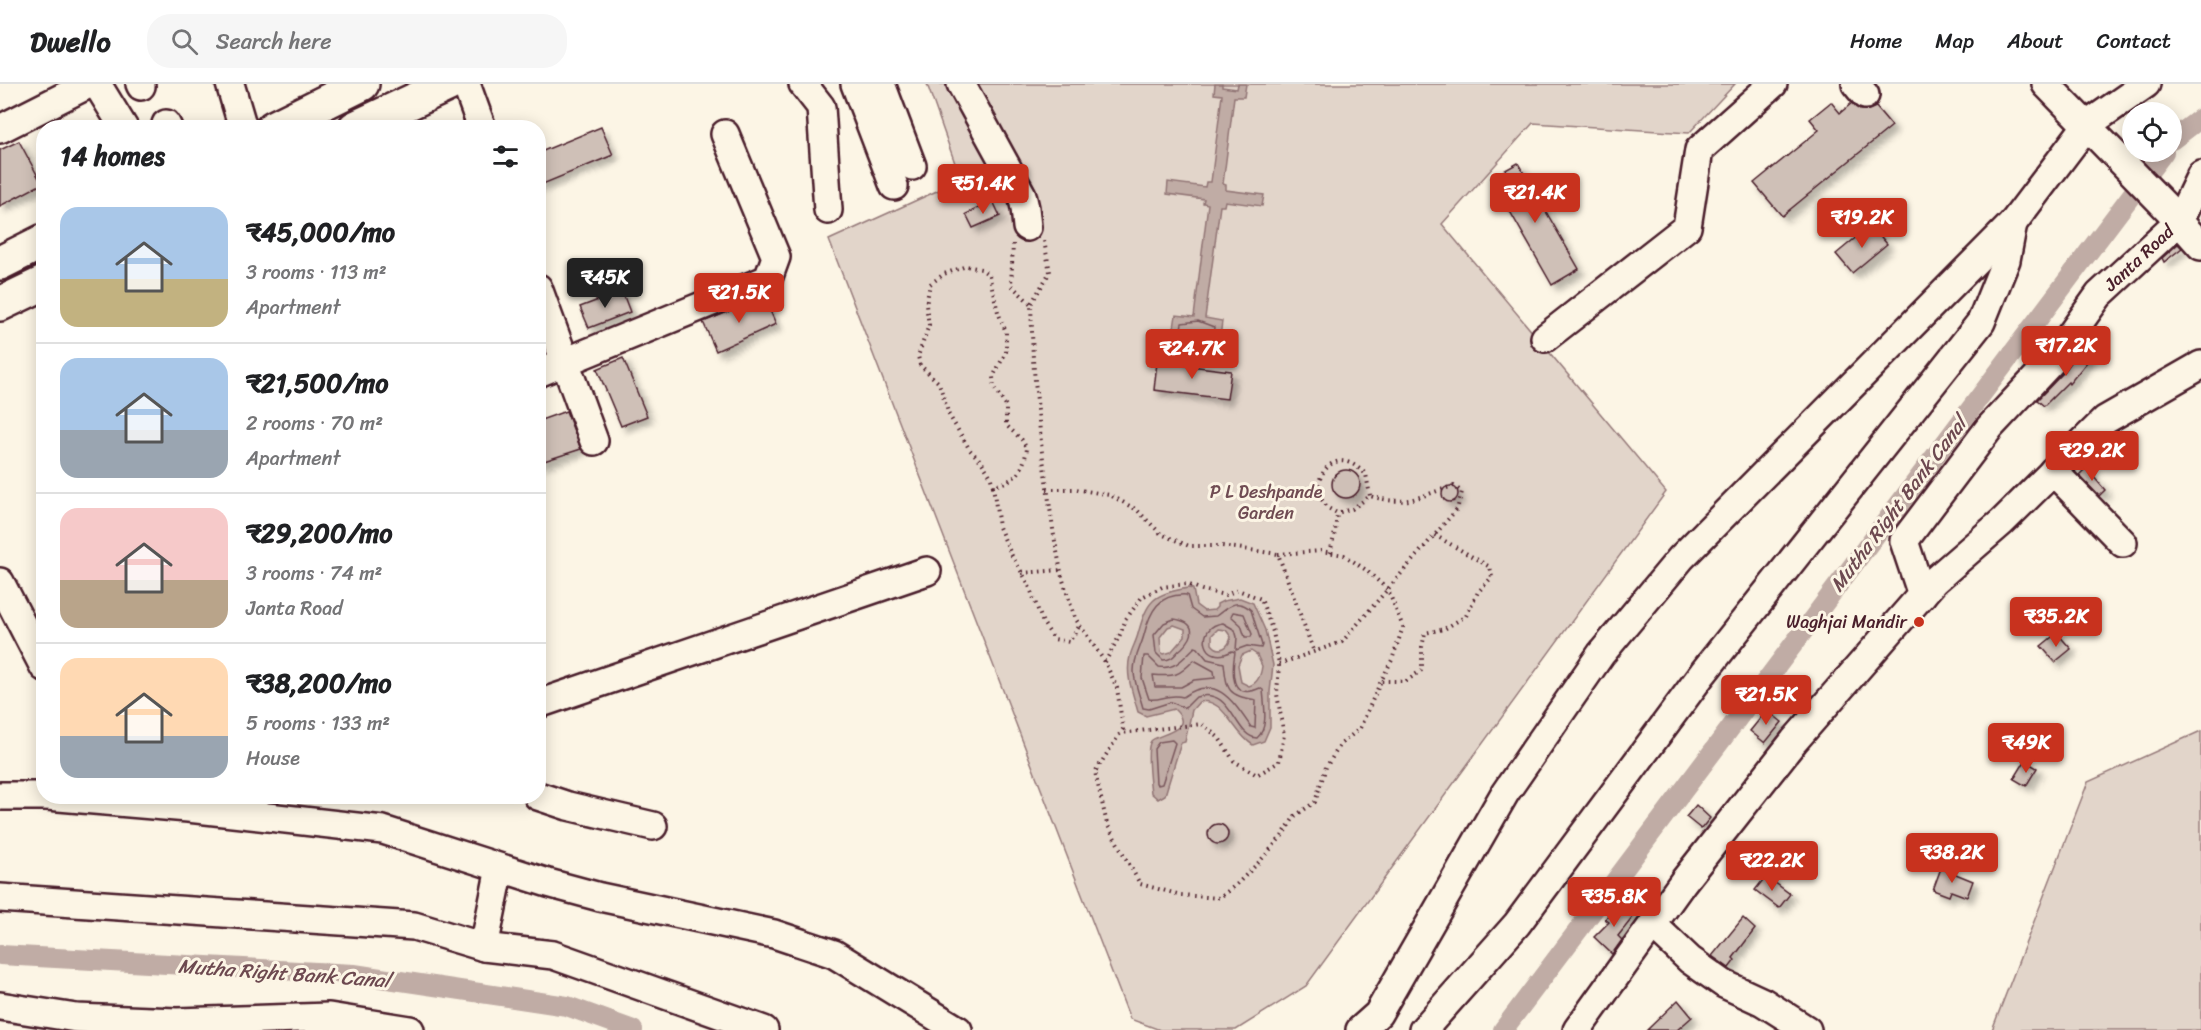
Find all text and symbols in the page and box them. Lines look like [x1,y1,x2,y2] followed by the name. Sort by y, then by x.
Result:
[147,14,567,68] search box
[30,17,111,66] text: Dwello
[216,22,332,61] text: Search here
[1850,22,1902,60] text: Home
[1935,22,1974,60] text: Map
[2007,22,2064,60] text: About
[2097,22,2171,60] text: Contact
[168,25,201,58] icon: search
[2122,102,2182,162] map controls
[2122,102,2182,162] button: locate
[60,133,165,179] text: 14 homes
[489,140,522,173] icon: filters
[934,164,1032,215] pin: ₹51.4K
[952,166,1014,201] text: ₹51.4K
[1486,173,1584,224] pin: ₹21.4K
[1504,175,1566,210] text: ₹21.4K
[1813,198,1911,249] pin: ₹19.2K
[1831,200,1893,235] text: ₹19.2K
[246,209,395,255] text: ₹45,000/mo
[2095,216,2183,300] street label: Janta Road
[108,231,180,303] icon: home
[246,255,387,290] text: 3 rooms · 113 m²
[569,258,641,309] pin: ₹45K
[581,260,629,295] text: ₹45K
[690,273,788,324] pin: ₹21.5K
[708,275,770,310] text: ₹21.5K
[246,290,340,325] text: Apartment
[2017,326,2115,377] pin: ₹17.2K
[2036,328,2096,363] text: ₹17.2K
[1143,329,1241,380] pin: ₹24.7K
[1160,331,1224,366] text: ₹24.7K
[246,360,389,406] text: ₹21,500/mo
[108,382,180,454] icon: home
[246,406,383,441] text: 2 rooms · 70 m²
[1821,406,1979,600] water label: Mutha Right Bank Canal
[2043,431,2141,482] pin: ₹29.2K
[2060,433,2124,468] text: ₹29.2K
[246,441,340,476] text: Apartment
[1210,476,1323,529] park label: P L Deshpande Garden
[246,510,392,556] text: ₹29,200/mo
[108,532,180,604] icon: home
[246,556,382,591] text: 3 rooms · 74 m²
[246,591,343,626] text: Janta Road
[2007,597,2105,648] pin: ₹35.2K
[2024,599,2088,634] text: ₹35.2K
[1786,606,1909,638] place label: Waghjai Mandir
[1912,615,1926,629] marker: Waghjai Mandir
[246,660,391,706] text: ₹38,200/mo
[1717,675,1815,726] pin: ₹21.5K
[1735,677,1797,712] text: ₹21.5K
[108,682,180,754] icon: home
[246,706,390,741] text: 5 rooms · 133 m²
[1990,723,2062,774] pin: ₹49K
[2002,725,2050,760] text: ₹49K
[246,741,300,776] text: House
[1903,833,2001,884] pin: ₹38.2K
[1920,835,1984,870] text: ₹38.2K
[1723,841,1821,892] pin: ₹22.2K
[1740,843,1804,878] text: ₹22.2K
[1565,877,1663,928] pin: ₹35.8K
[1582,879,1646,914] text: ₹35.8K
[177,949,395,999] water label: Mutha Right Bank Canal

